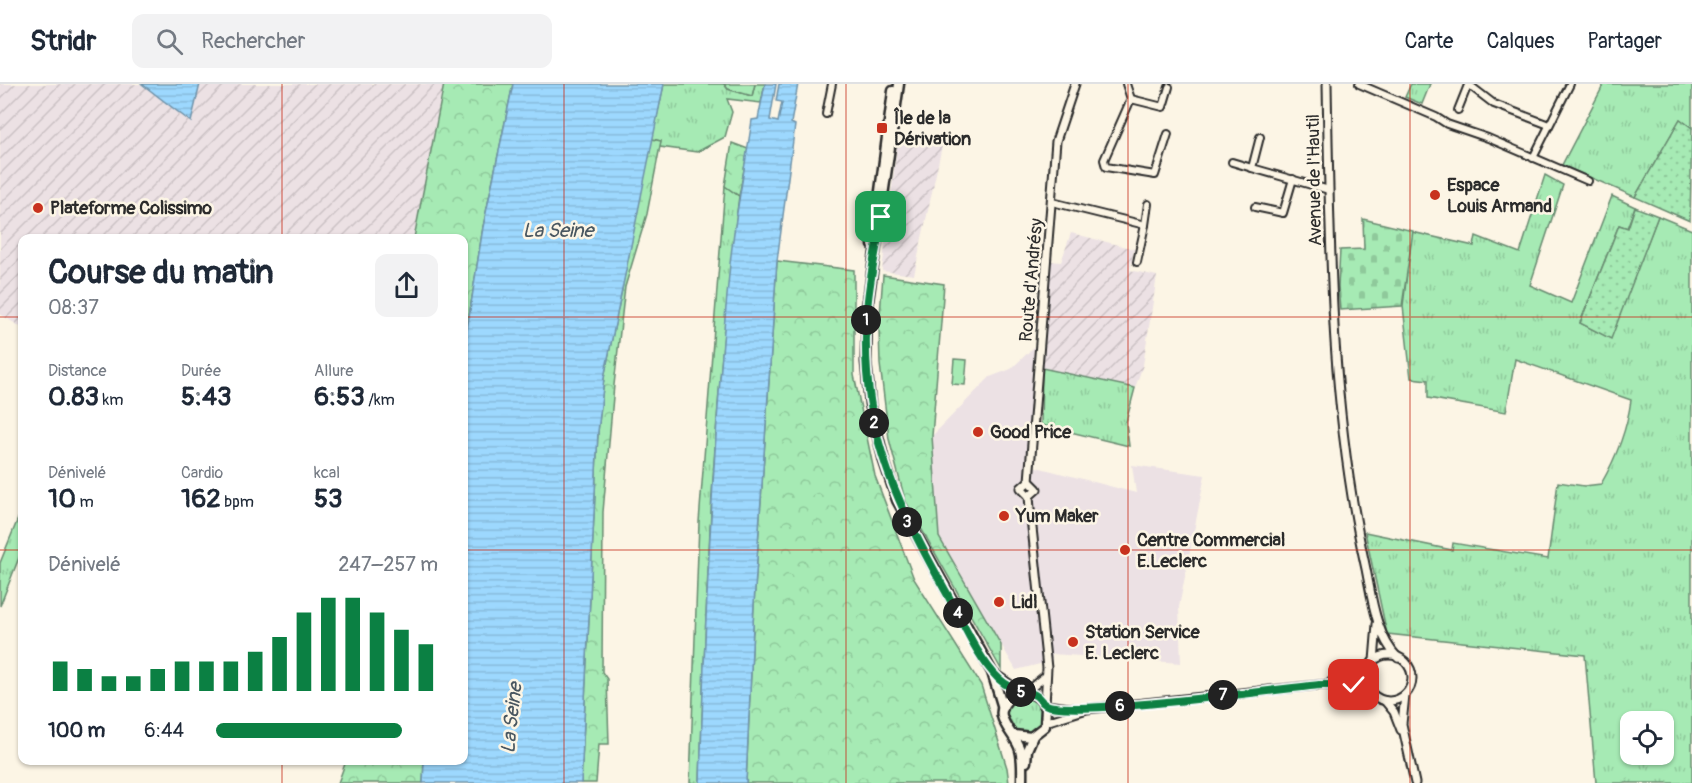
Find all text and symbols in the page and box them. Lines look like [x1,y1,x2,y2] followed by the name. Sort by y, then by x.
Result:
[132,14,552,68] search box
[30,24,96,59] text: Stridr
[153,25,186,58] icon: search
[201,27,305,55] text: Rechercher
[1404,28,1453,55] text: Carte
[1486,28,1554,55] text: Calques
[1587,28,1662,55] text: Partager
[893,107,971,151] place label: Île de la Dérivation
[1302,114,1327,246] street label: Avenue de l'Hautil
[875,121,889,135] marker: Île de la Dérivation
[1447,174,1552,218] place label: Espace Louis Armand
[1428,188,1442,202] marker: Espace Louis Armand
[855,191,906,242] pin
[50,197,212,220] place label: Plateforme Colissimo
[864,200,897,233] icon: arrive
[31,201,45,215] marker: Plateforme Colissimo
[1015,217,1048,343] street label: Route d'Andrésy
[523,218,596,243] water label: La Seine
[48,252,274,293] text: Course du matin
[375,254,438,317] button: share
[48,295,99,320] text: 08:37
[851,305,881,335] pin: 1
[863,310,869,330] text: 1
[48,361,107,381] text: Distance
[181,361,221,381] text: Durée
[314,361,353,381] text: Allure
[48,381,99,413] text: 0.83
[181,381,232,413] text: 5:43
[314,381,365,413] text: 6:53
[99,390,123,410] text: km
[365,390,395,410] text: /km
[859,408,889,438] pin: 2
[870,413,878,433] text: 2
[990,421,1072,444] place label: Good Price
[971,425,985,439] marker: Good Price
[48,463,106,483] text: Dénivelé
[181,463,223,483] text: Cardio
[314,463,340,483] text: kcal
[48,483,76,515] text: 10
[181,483,221,515] text: 162
[314,483,343,515] text: 53
[76,492,94,512] text: m
[221,492,254,512] text: bpm
[1015,505,1099,528] place label: Yum Maker
[892,507,922,537] pin: 3
[997,509,1011,523] marker: Yum Maker
[903,512,911,532] text: 3
[1137,529,1285,573] place label: Centre Commercial E.Leclerc
[1118,543,1132,557] marker: Centre Commercial E.Leclerc
[48,552,121,577] text: Dénivelé
[338,552,438,577] text: 247–257 m
[1011,591,1037,614] place label: Lidl
[992,595,1006,609] marker: Lidl
[943,598,973,628] pin: 4
[953,603,963,623] text: 4
[1085,621,1201,665] place label: Station Service E. Leclerc
[1066,635,1080,649] marker: Station Service E. Leclerc
[1328,659,1379,710] pin
[1337,668,1370,701] icon: check
[1006,677,1036,707] pin: 5
[495,679,528,755] water label: La Seine
[1208,680,1238,710] pin: 7
[1017,682,1025,702] text: 5
[1219,685,1227,705] text: 7
[1105,691,1135,721] pin: 6
[1115,696,1125,716] text: 6
[1620,711,1674,765] map controls
[1620,711,1674,765] button: locate
[48,718,105,743] text: 100 m
[144,718,184,743] text: 6:44

